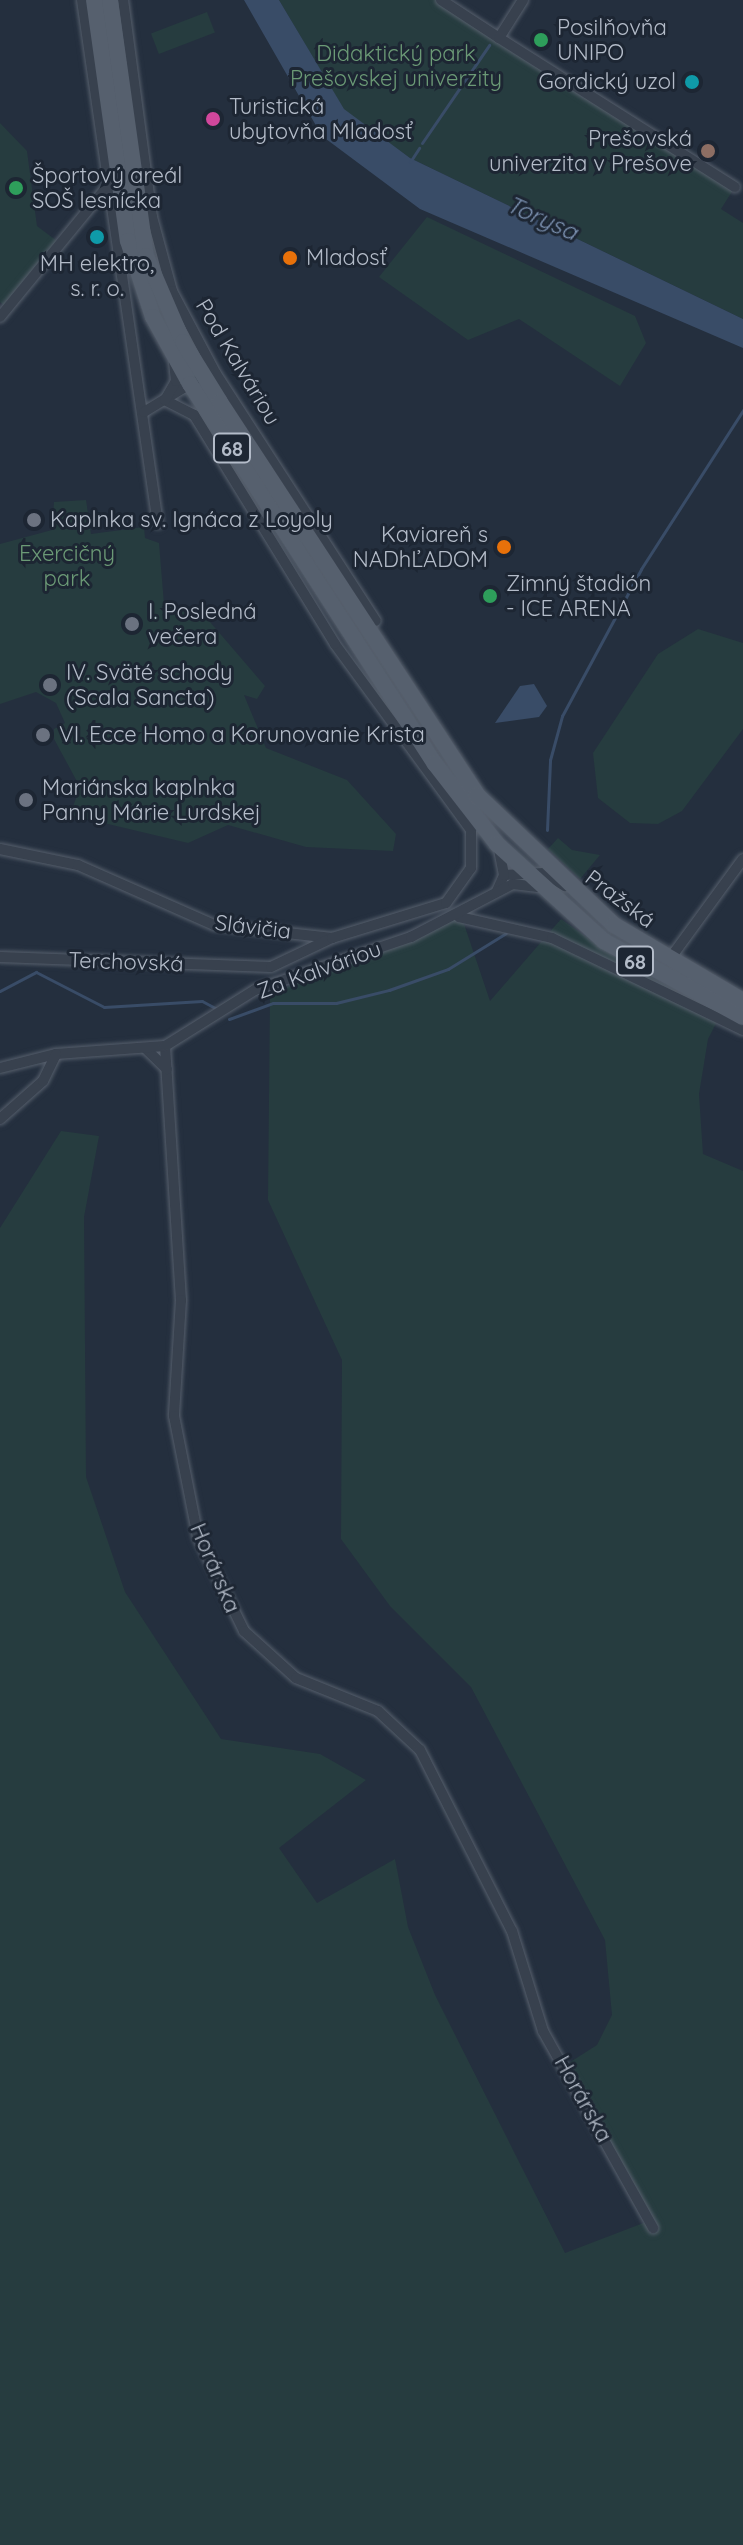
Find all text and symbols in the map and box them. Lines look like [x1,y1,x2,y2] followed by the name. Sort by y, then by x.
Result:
[557,14,667,66] place label: Posilňovňa UNIPO
[532,31,550,49] marker: Posilňovňa UNIPO
[290,40,502,92] park label: Didaktický park Prešovskej univerzity
[539,69,676,95] place label: Gordický uzol
[683,73,701,91] marker: Gordický uzol
[229,93,413,144] place label: Turistická ubytovňa Mladosť
[204,110,222,128] marker: Turistická ubytovňa Mladosť
[489,125,692,176] place label: Prešovská univerzita v Prešove
[699,142,717,160] marker: Prešovská univerzita v Prešove
[32,162,182,214] place label: Športový areál SOŠ lesnícka
[7,179,25,197] marker: Športový areál SOŠ lesnícka
[502,190,582,246] water label: Torysa
[88,228,106,246] marker: MH elektro, s. r. o.
[306,245,387,271] place label: Mladosť
[281,249,299,267] marker: Mladosť
[40,250,154,302] place label: MH elektro, s. r. o.
[190,294,286,430] street label: Pod Kalváriou
[212,432,252,464] road number: 68
[50,507,333,533] place label: Kaplnka sv. Ignáca z Loyoly
[25,511,43,529] marker: Kaplnka sv. Ignáca z Loyoly
[353,521,488,572] place label: Kaviareň s NADhĽADOM
[495,538,513,556] marker: Kaviareň s NADhĽADOM
[19,540,115,592] park label: Exercičný park
[506,570,651,622] place label: Zimný štadión - ICE ARENA
[481,587,499,605] marker: Zimný štadión - ICE ARENA
[148,598,257,650] place label: I. Posledná večera
[123,615,141,633] marker: I. Posledná večera
[66,659,233,710] place label: IV. Sväté schody (Scala Sancta)
[41,676,59,694] marker: IV. Sväté schody (Scala Sancta)
[59,722,425,748] place label: VI. Ecce Homo a Korunovanie Krista
[34,726,52,744] marker: VI. Ecce Homo a Korunovanie Krista
[42,774,261,826] place label: Mariánska kaplnka Panny Márie Lurdskej
[17,791,35,809] marker: Mariánska kaplnka Panny Márie Lurdskej
[580,864,660,934] street label: Pražská
[214,909,292,945] street label: Slávičia
[253,935,385,1005] street label: Za Kalváriou
[615,945,655,977] road number: 68
[68,947,184,977] street label: Terchovská
[184,1519,246,1617] street label: Horárska
[549,2051,617,2147] street label: Horárska

